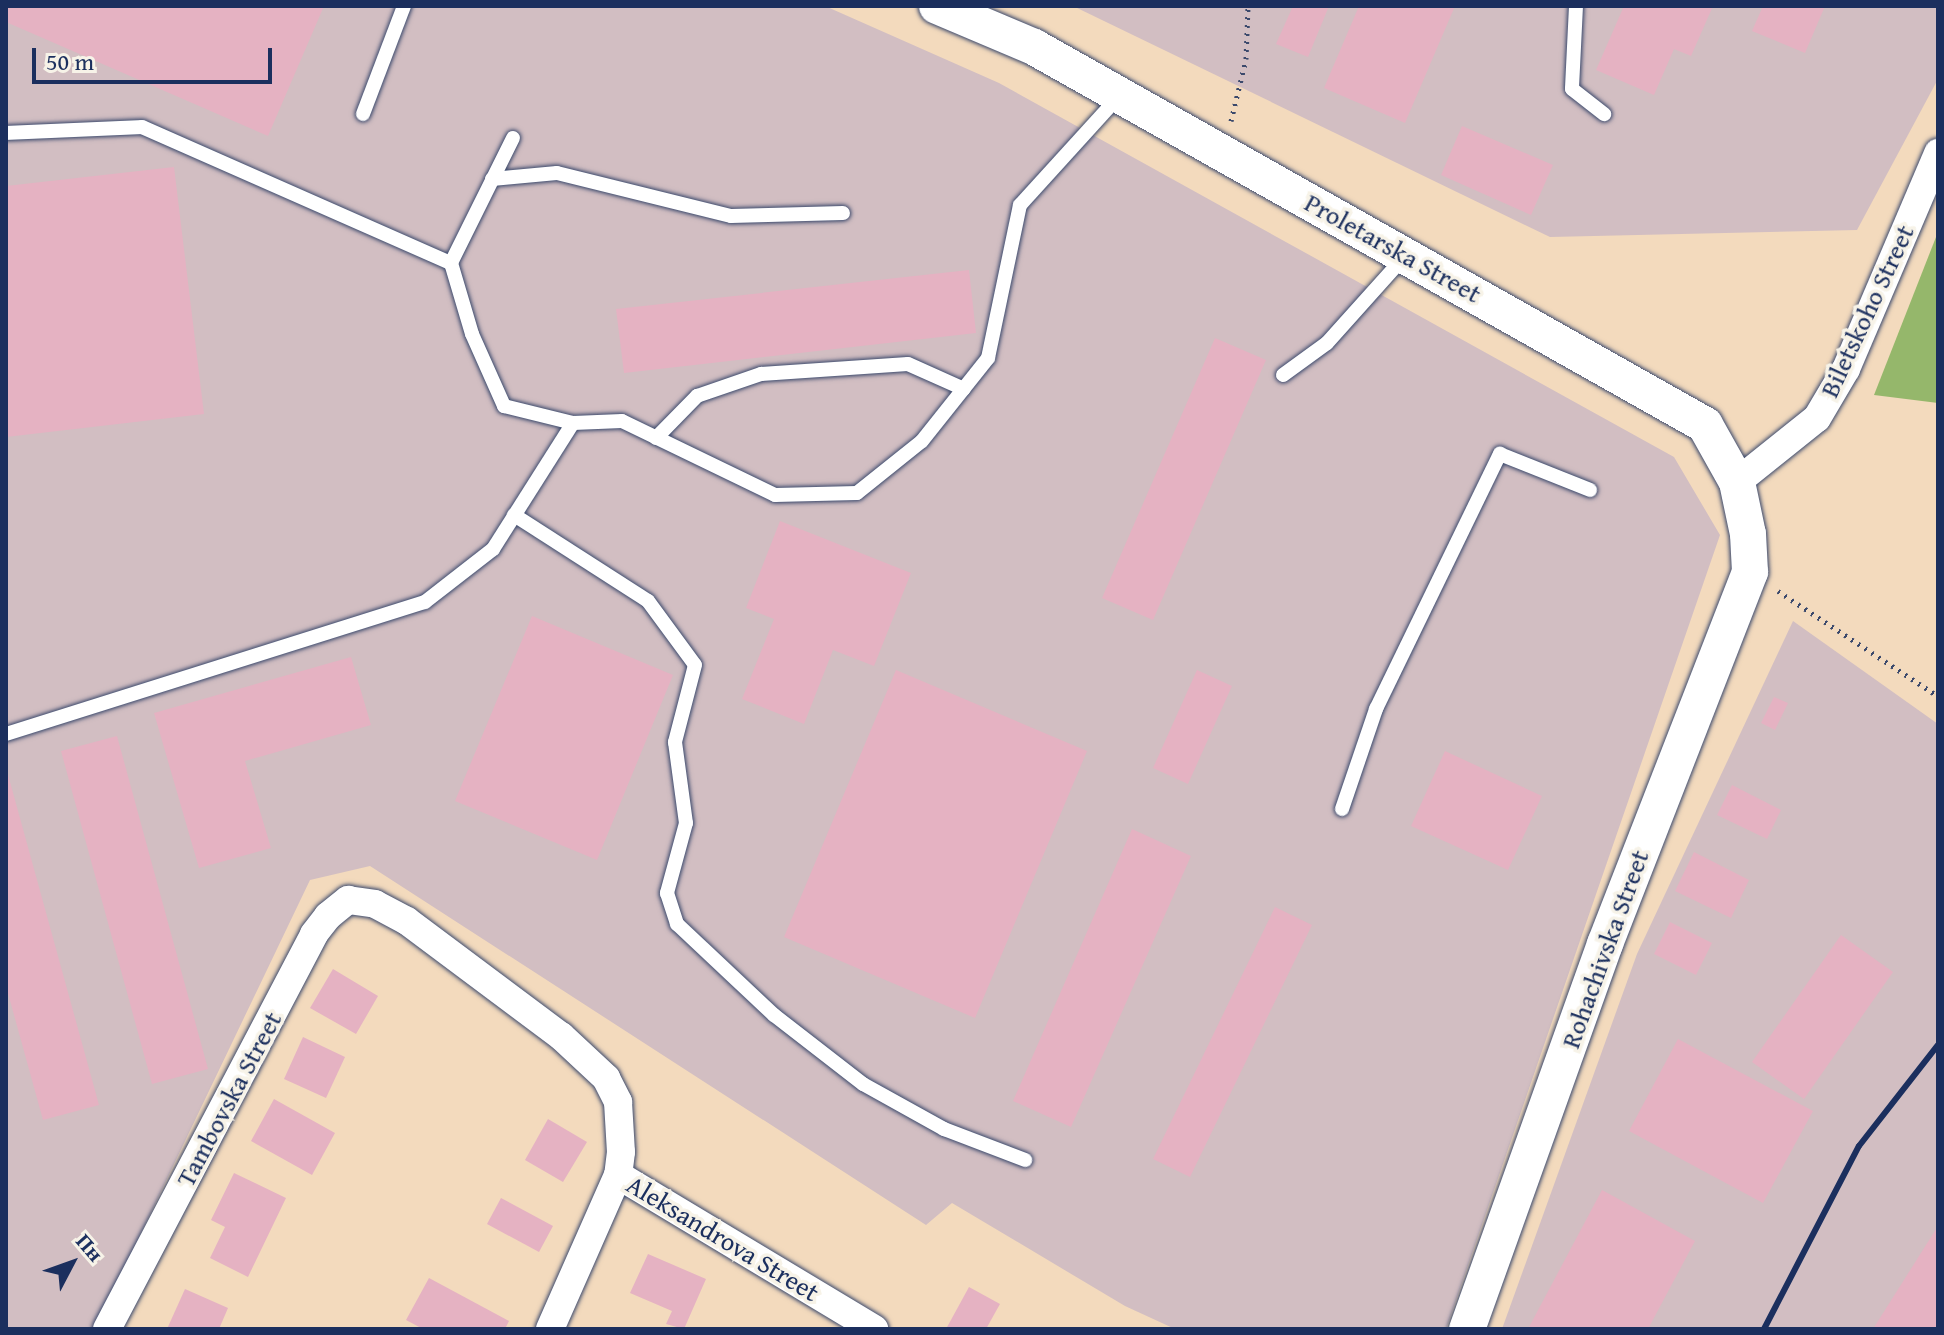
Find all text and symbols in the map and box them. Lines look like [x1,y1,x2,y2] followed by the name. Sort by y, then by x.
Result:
[36,32,276,82] scale bar
[46,44,94,79] text: 50 m
[1299,187,1487,309] street label: Proletarska Street
[1813,220,1921,402] street label: Biletskoho Street
[1555,846,1655,1052] street label: Rohachivska Street
[170,1006,288,1192] street label: Tambovska Street
[621,1168,825,1308] street label: Aleksandrova Street
[32,1223,112,1303] north arrow
[69,1226,111,1268] text: Пн

